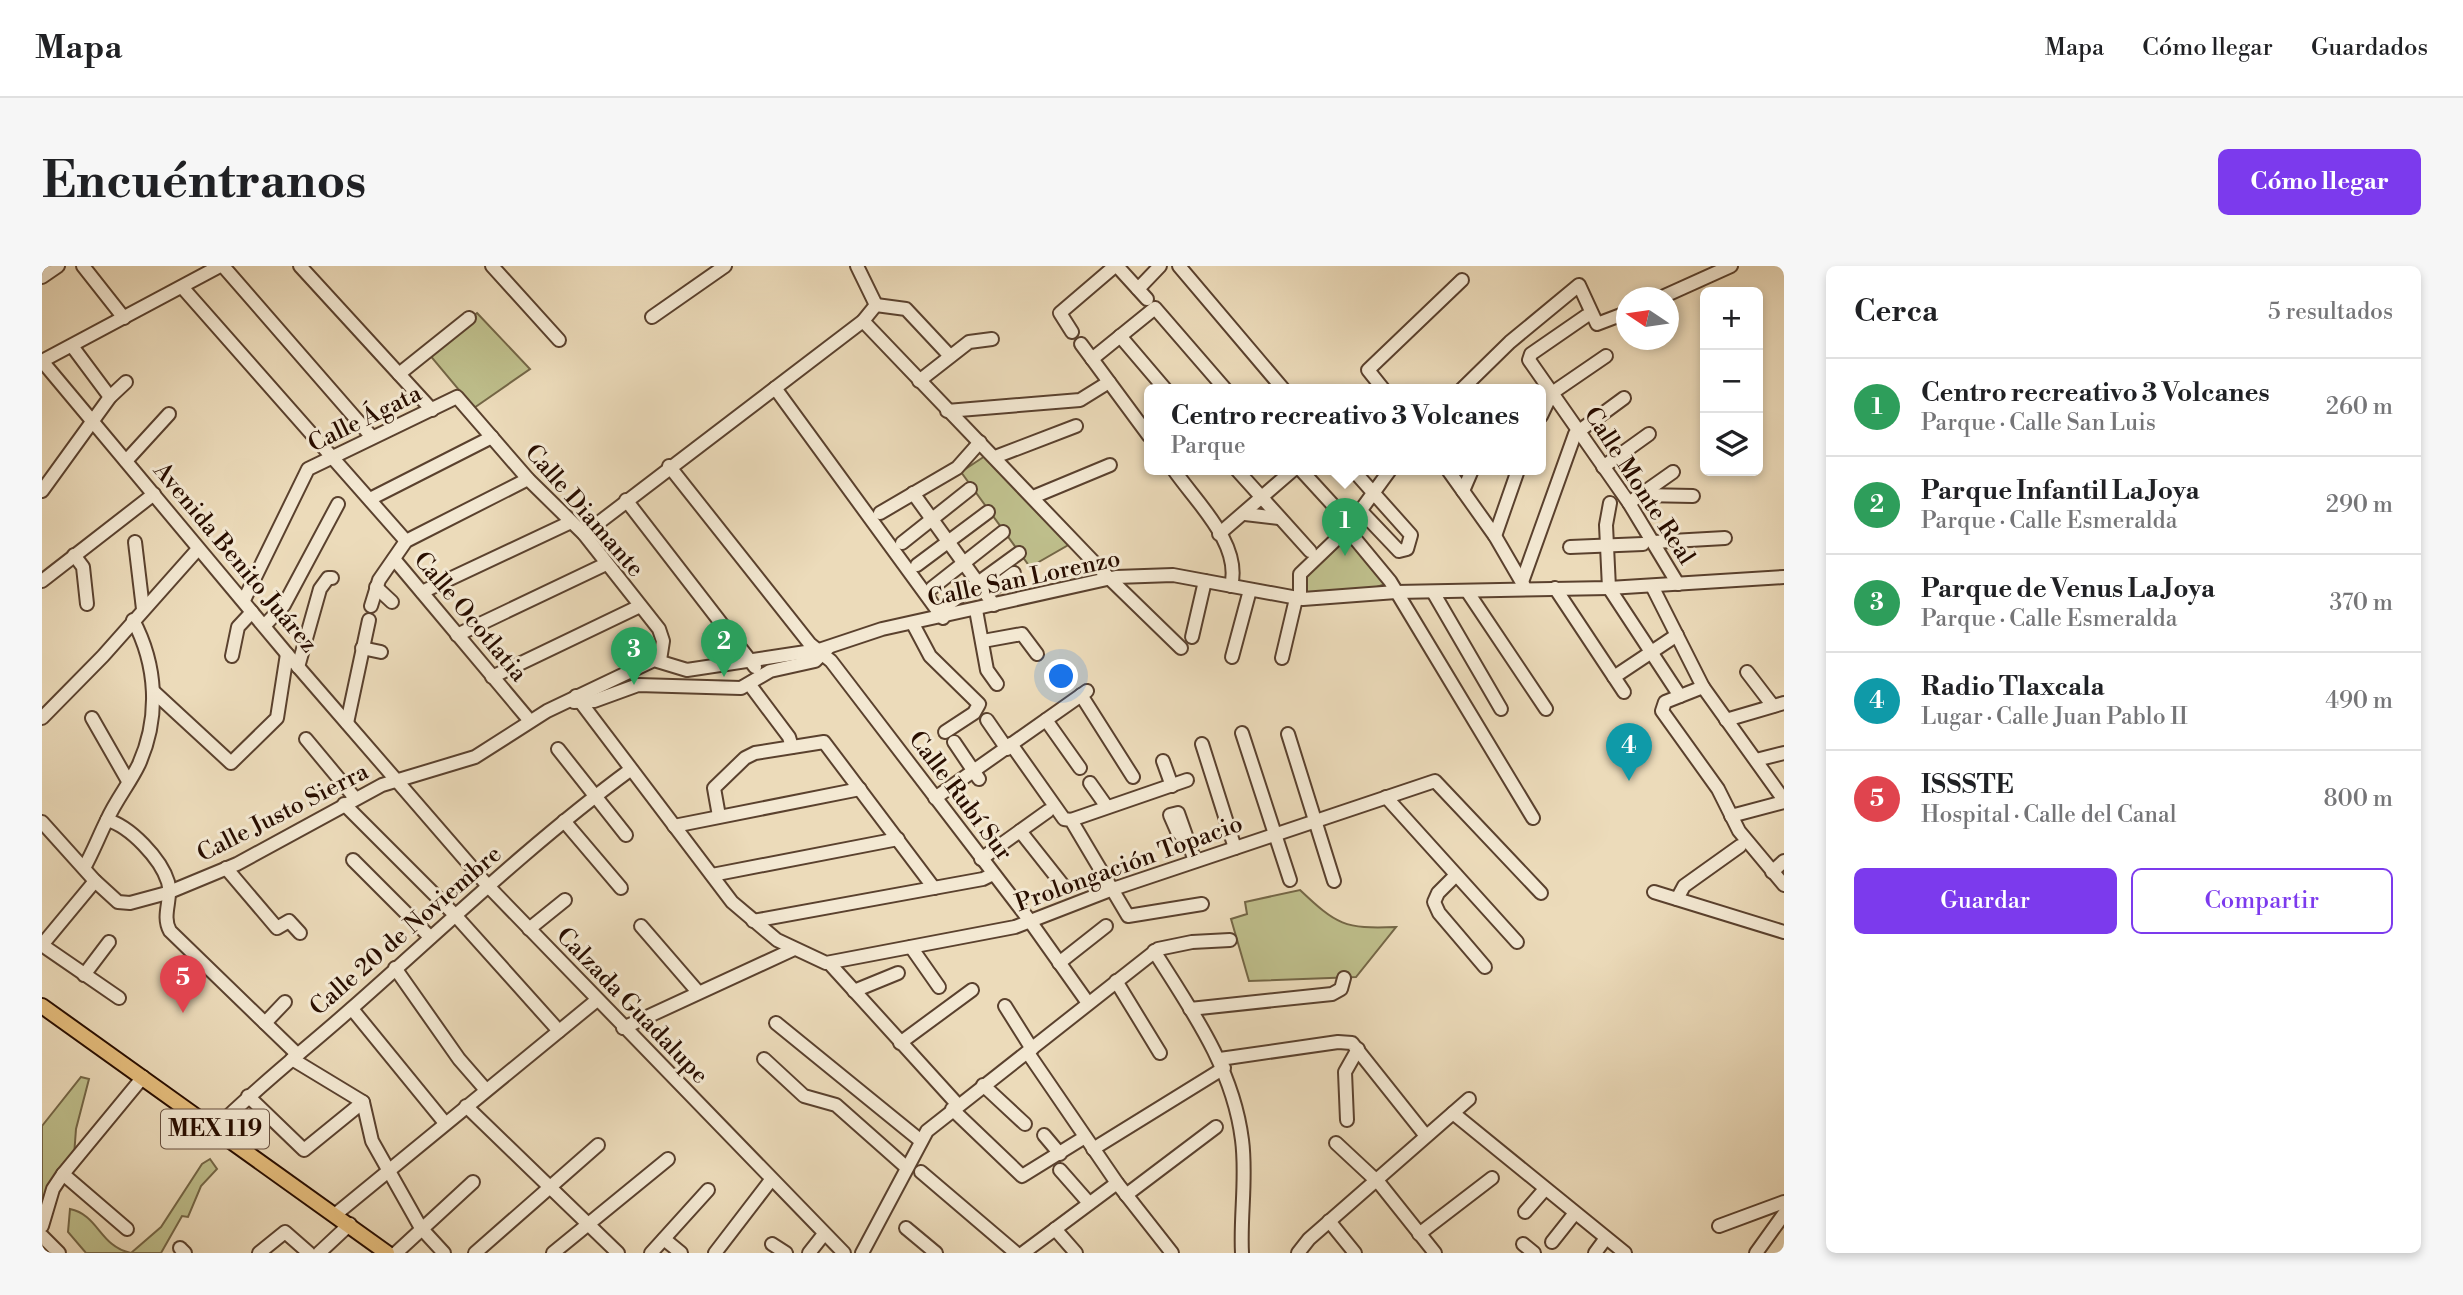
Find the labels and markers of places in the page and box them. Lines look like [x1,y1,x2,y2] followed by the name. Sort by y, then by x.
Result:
[1322,498,1368,556] pin: 1
[701,619,747,677] pin: 2
[611,627,657,685] pin: 3
[1606,723,1652,781] pin: 4
[160,955,206,1013] pin: 5

